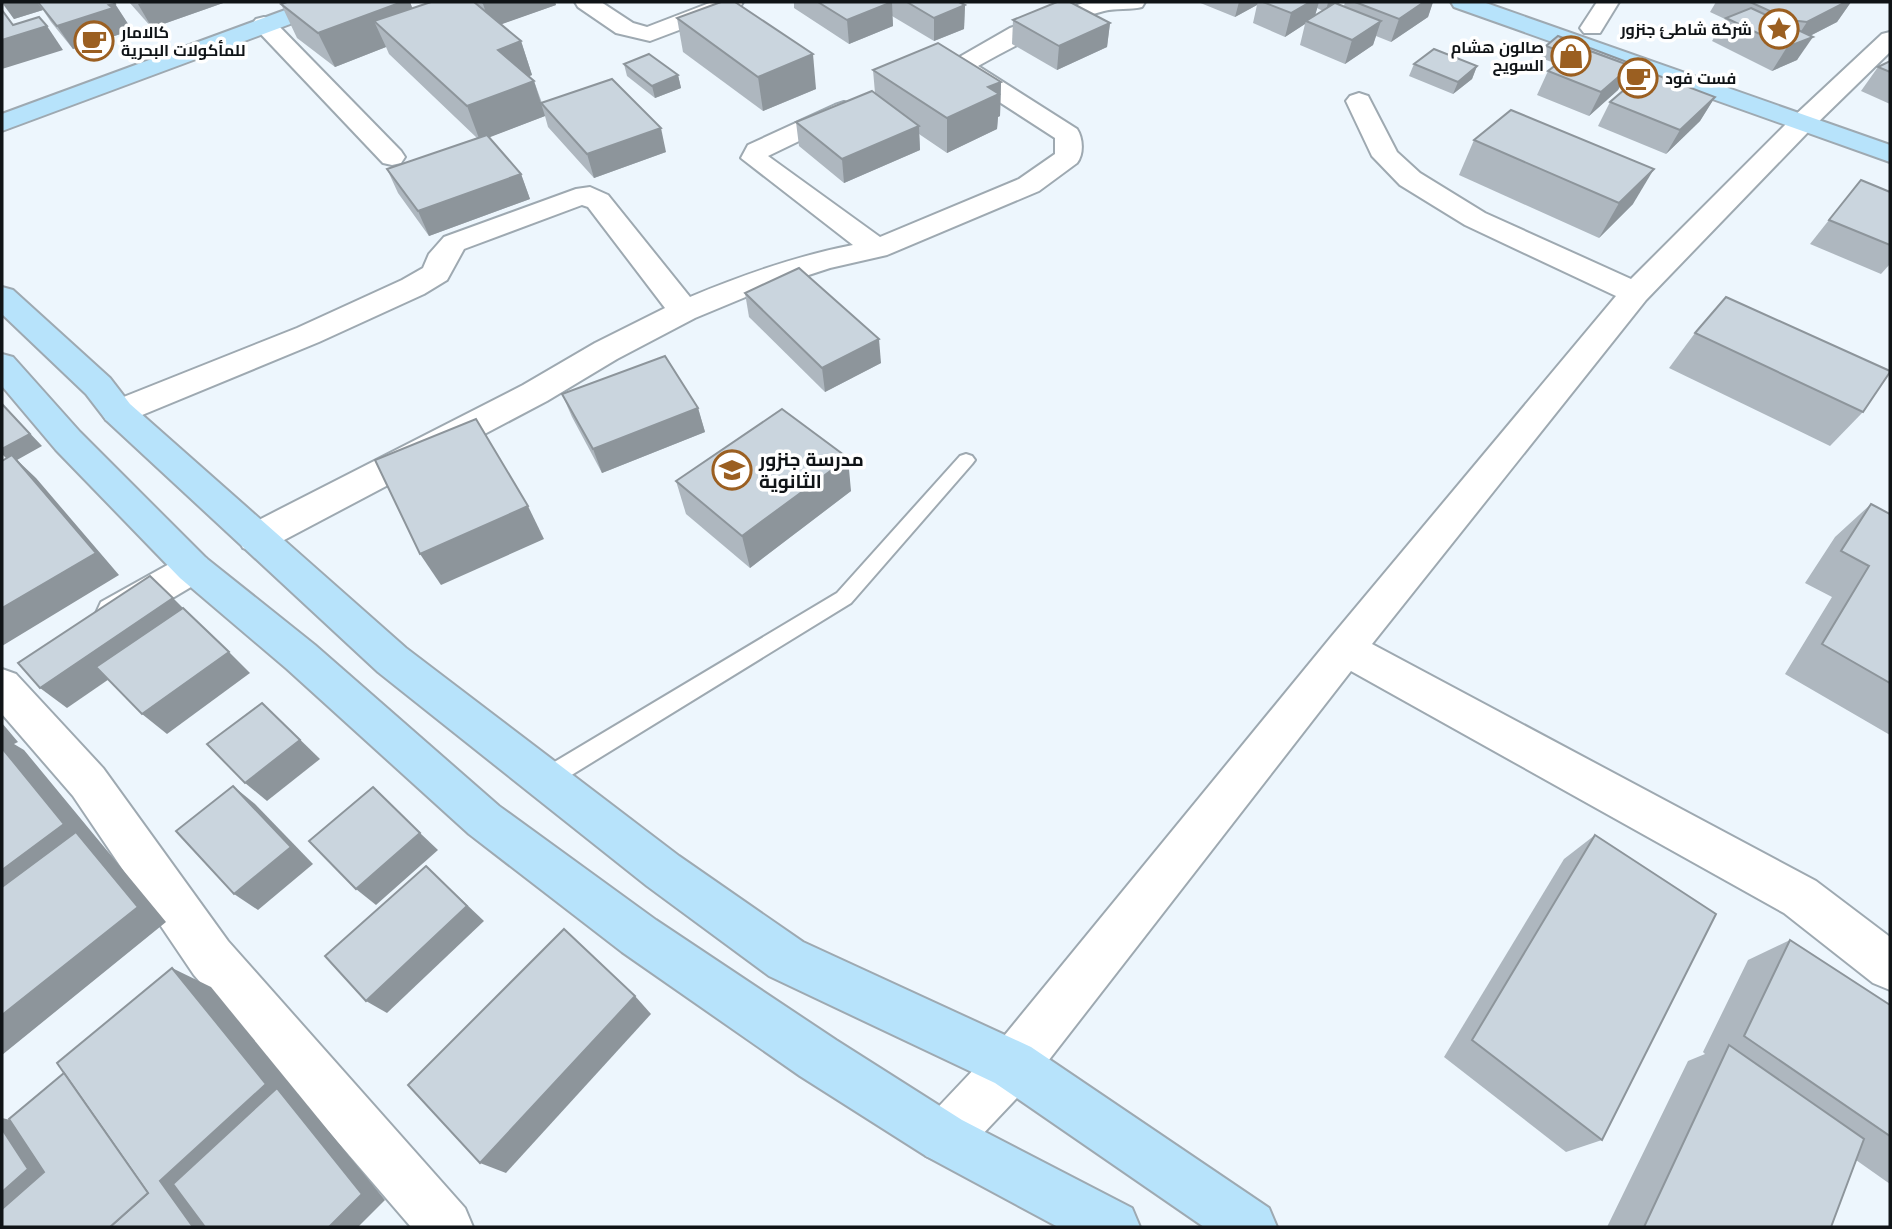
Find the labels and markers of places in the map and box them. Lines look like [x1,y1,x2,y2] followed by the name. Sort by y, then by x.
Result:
[1758,8,1800,50] place icon: شركة شاطئ جنزور
[1619,19,1752,39] place label: شركة شاطئ جنزور
[73,20,115,62] cafe icon: كالامار للمأكولات البحرية
[120,22,246,60] place label: كالامار للمأكولات البحرية
[1550,35,1592,77] shop icon: صالون هشام السويح
[1451,37,1544,76] place label: صالون هشام السويح
[1617,57,1659,99] cafe icon: فست فود
[1665,68,1736,88] place label: فست فود
[758,447,864,493] place label: مدرسة جنزور الثانوية
[711,449,753,491] school or university icon: مدرسة جنزور الثانوية

